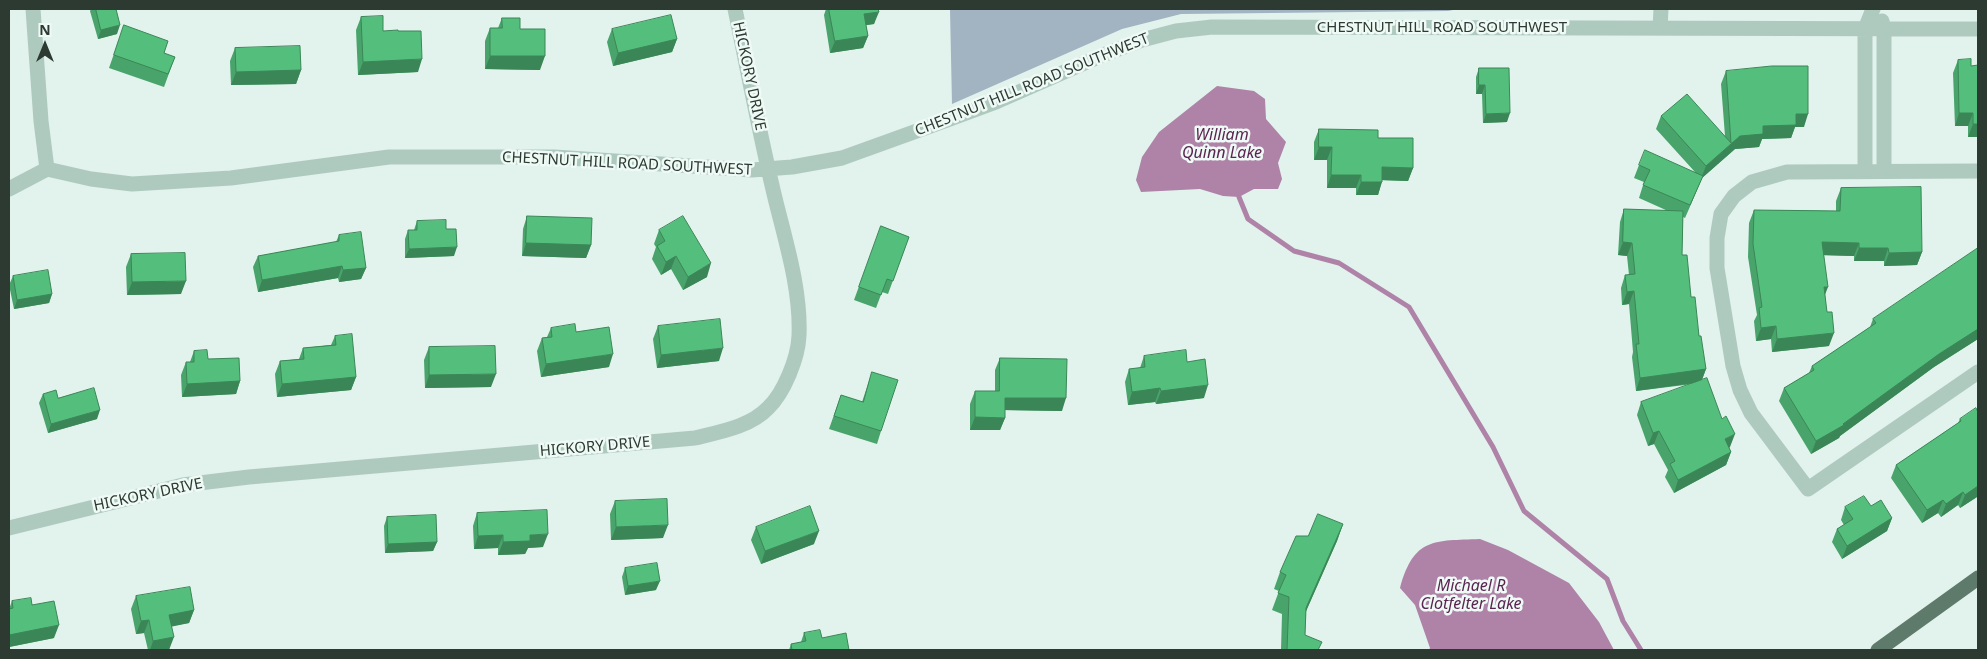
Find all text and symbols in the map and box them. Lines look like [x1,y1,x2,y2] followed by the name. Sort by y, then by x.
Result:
[1317,19,1567,37] street label: CHESTNUT HILL ROAD SOUTHWEST
[20,20,70,70] north arrow
[39,20,51,39] text: N
[729,20,769,132] street label: HICKORY DRIVE
[913,30,1151,140] street label: CHESTNUT HILL ROAD SOUTHWEST
[1182,125,1262,163] water label: William Quinn Lake
[502,148,752,180] street label: CHESTNUT HILL ROAD SOUTHWEST
[539,433,651,461] street label: HICKORY DRIVE
[92,475,204,515] street label: HICKORY DRIVE
[1420,576,1522,614] water label: Michael R Clotfelter Lake

